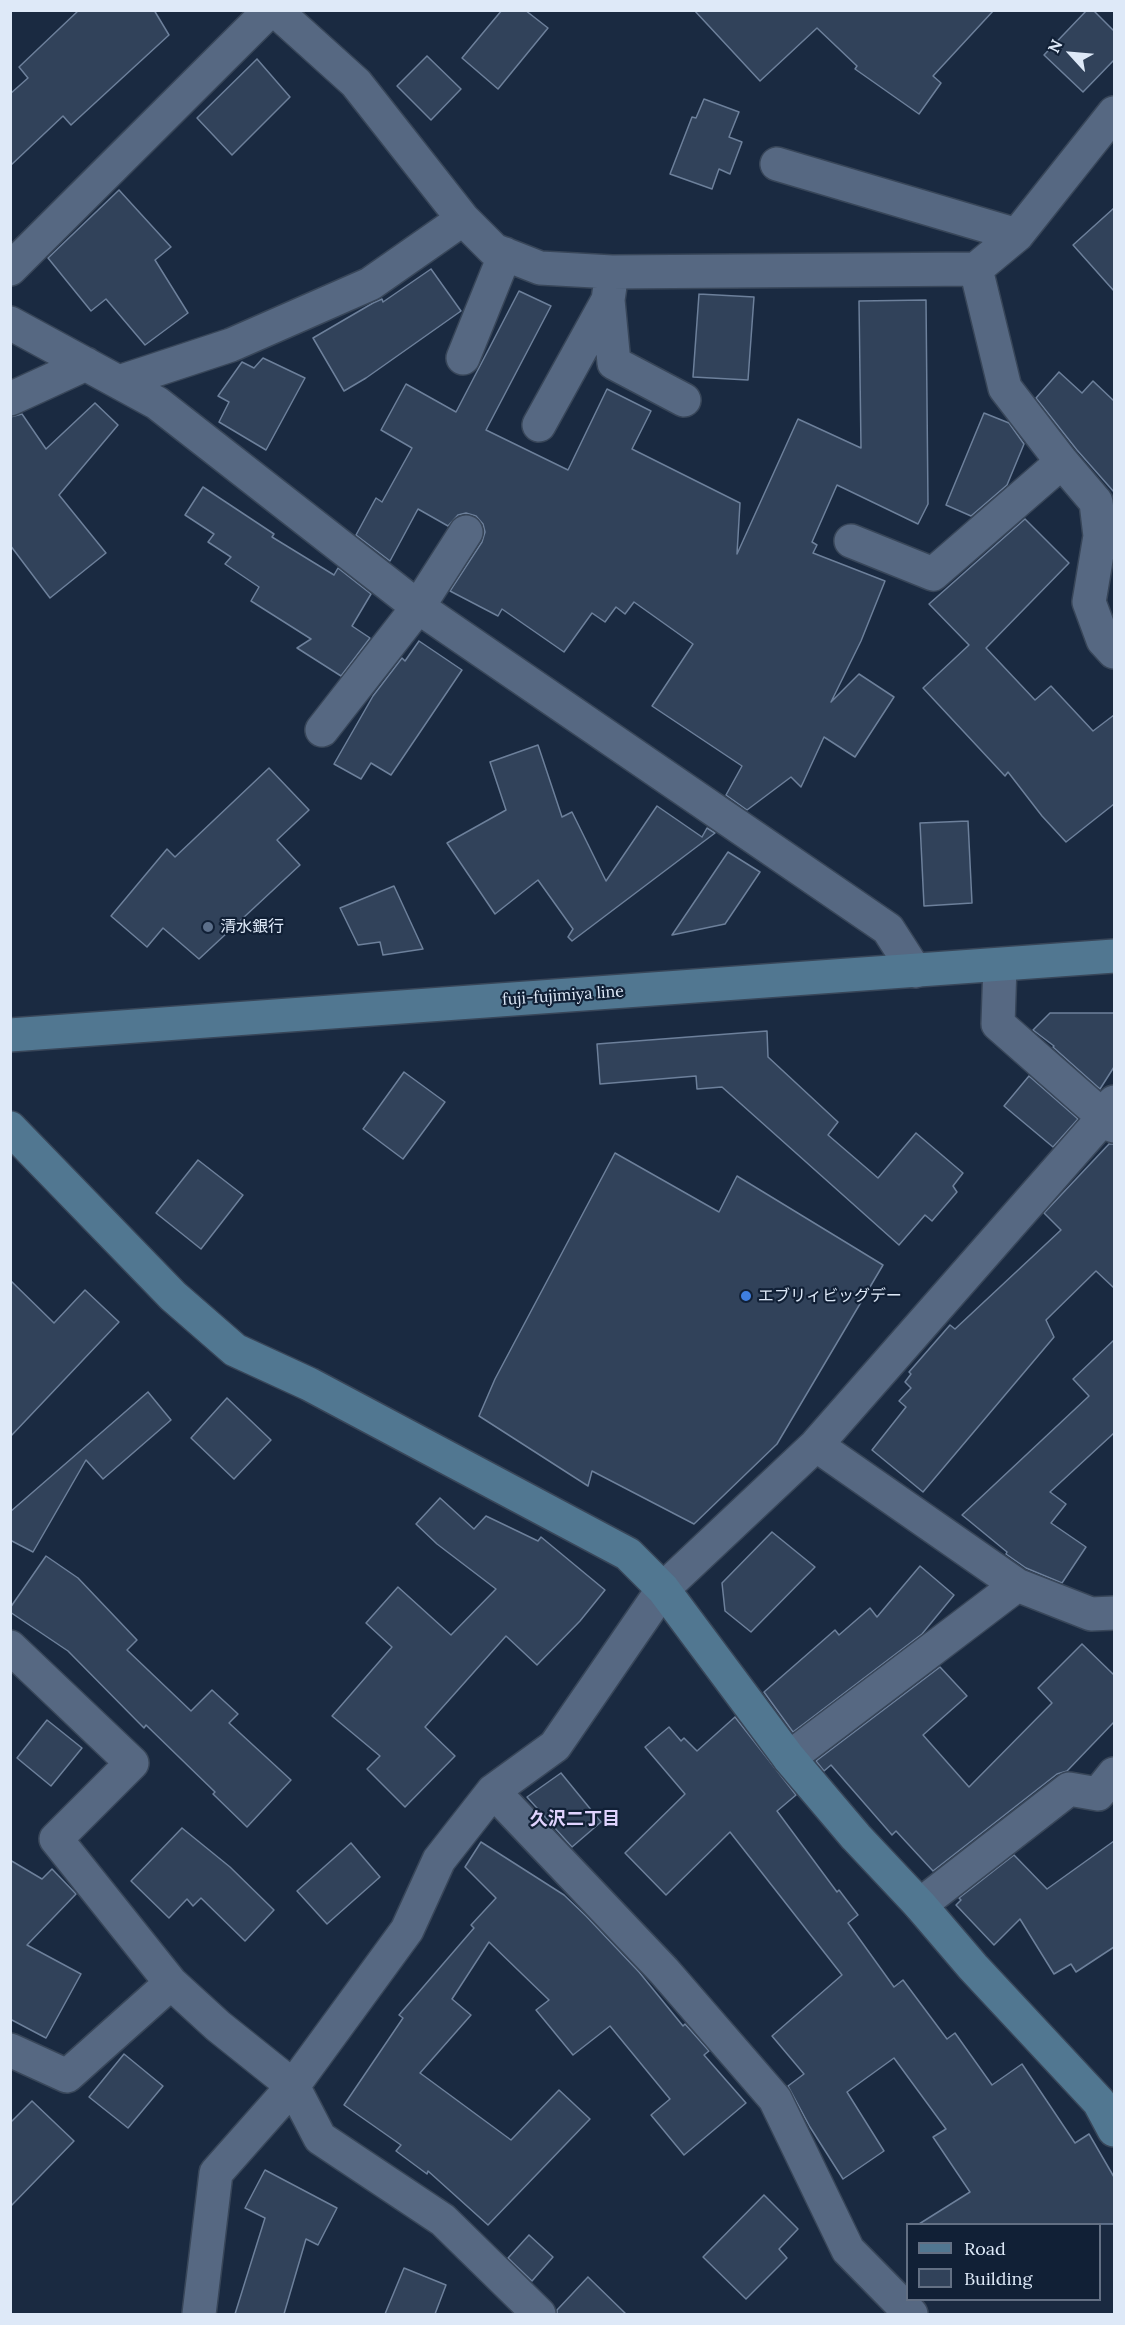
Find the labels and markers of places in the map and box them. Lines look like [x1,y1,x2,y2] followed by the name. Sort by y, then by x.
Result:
[220,917,284,937] place label: 清水銀行
[201,920,215,934] marker: 清水銀行
[758,1286,902,1306] place label: エブリィビッグデー
[739,1289,753,1303] marker: エブリィビッグデー

